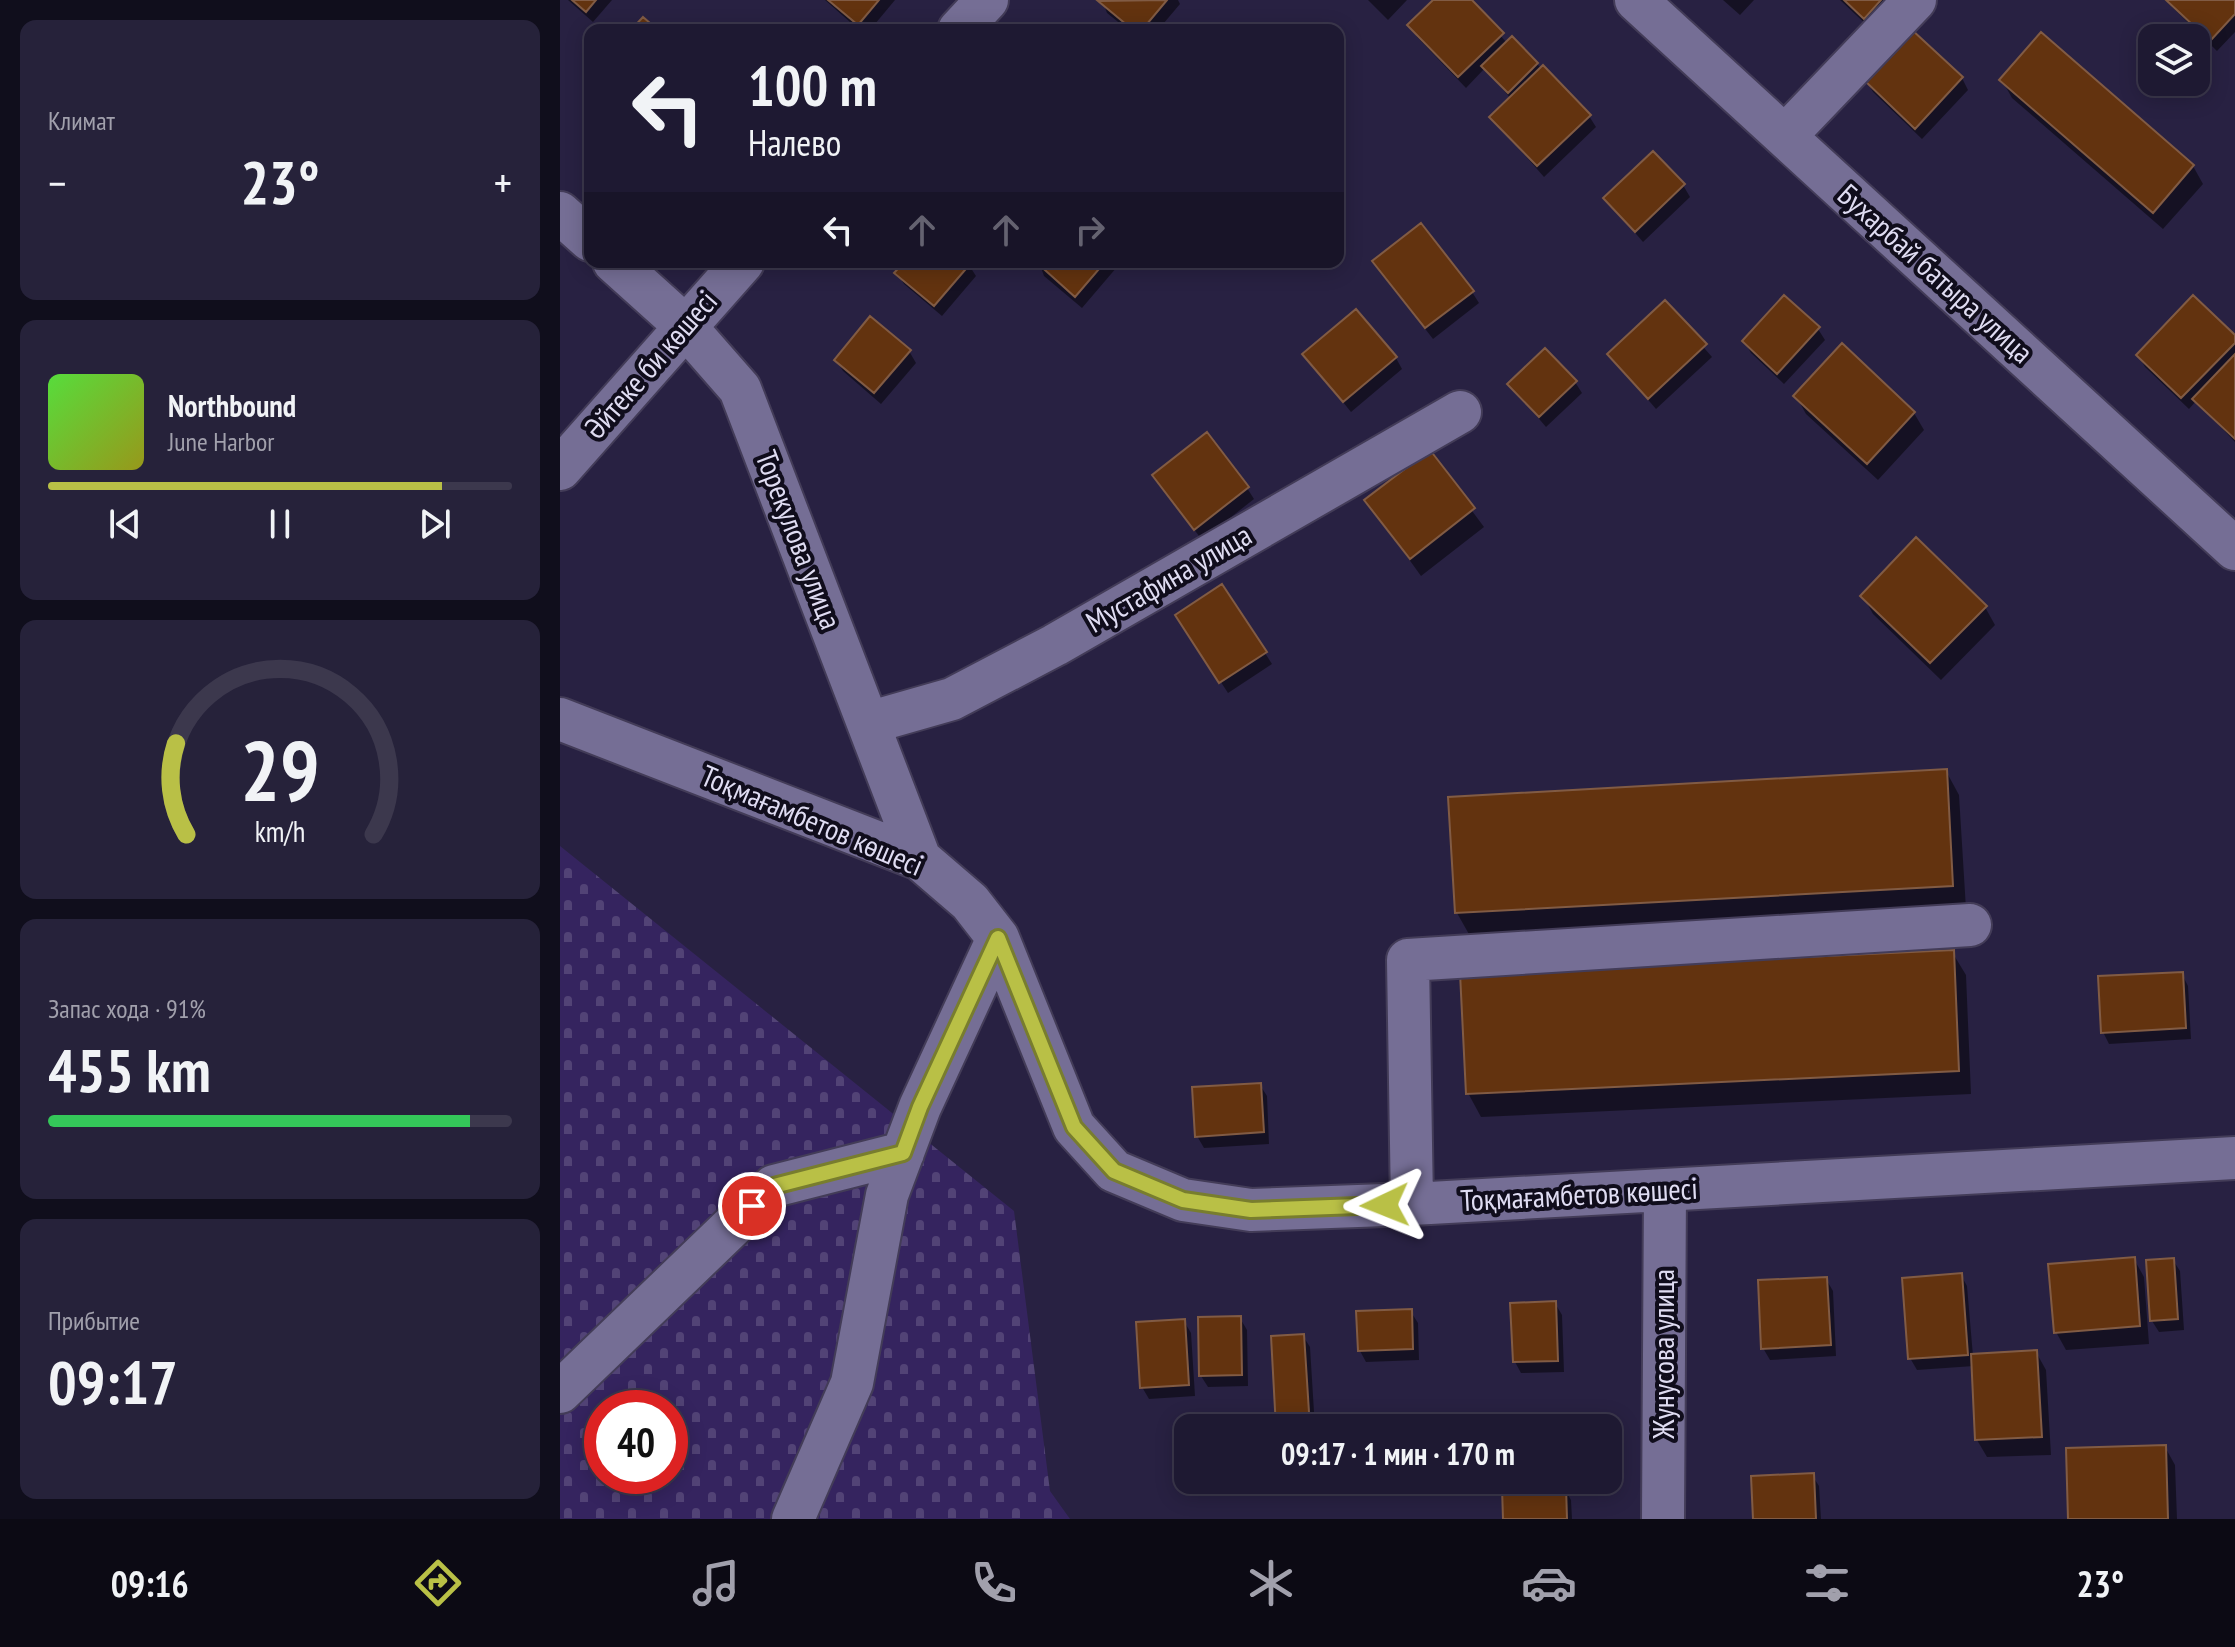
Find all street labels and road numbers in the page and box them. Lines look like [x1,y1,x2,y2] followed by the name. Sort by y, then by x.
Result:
[1830,175,2042,371] street label: Бухарбай батыра улица
[575,282,725,446] street label: Әйтеке би көшесі
[747,445,851,634] street label: Торекулова улица
[1079,515,1258,641] street label: Мустафина улица
[696,755,930,884] street label: Тоқмағамбетов көшесі
[1459,1168,1699,1219] street label: Тоқмағамбетов көшесі
[1643,1269,1682,1440] street label: Жунусова улица

